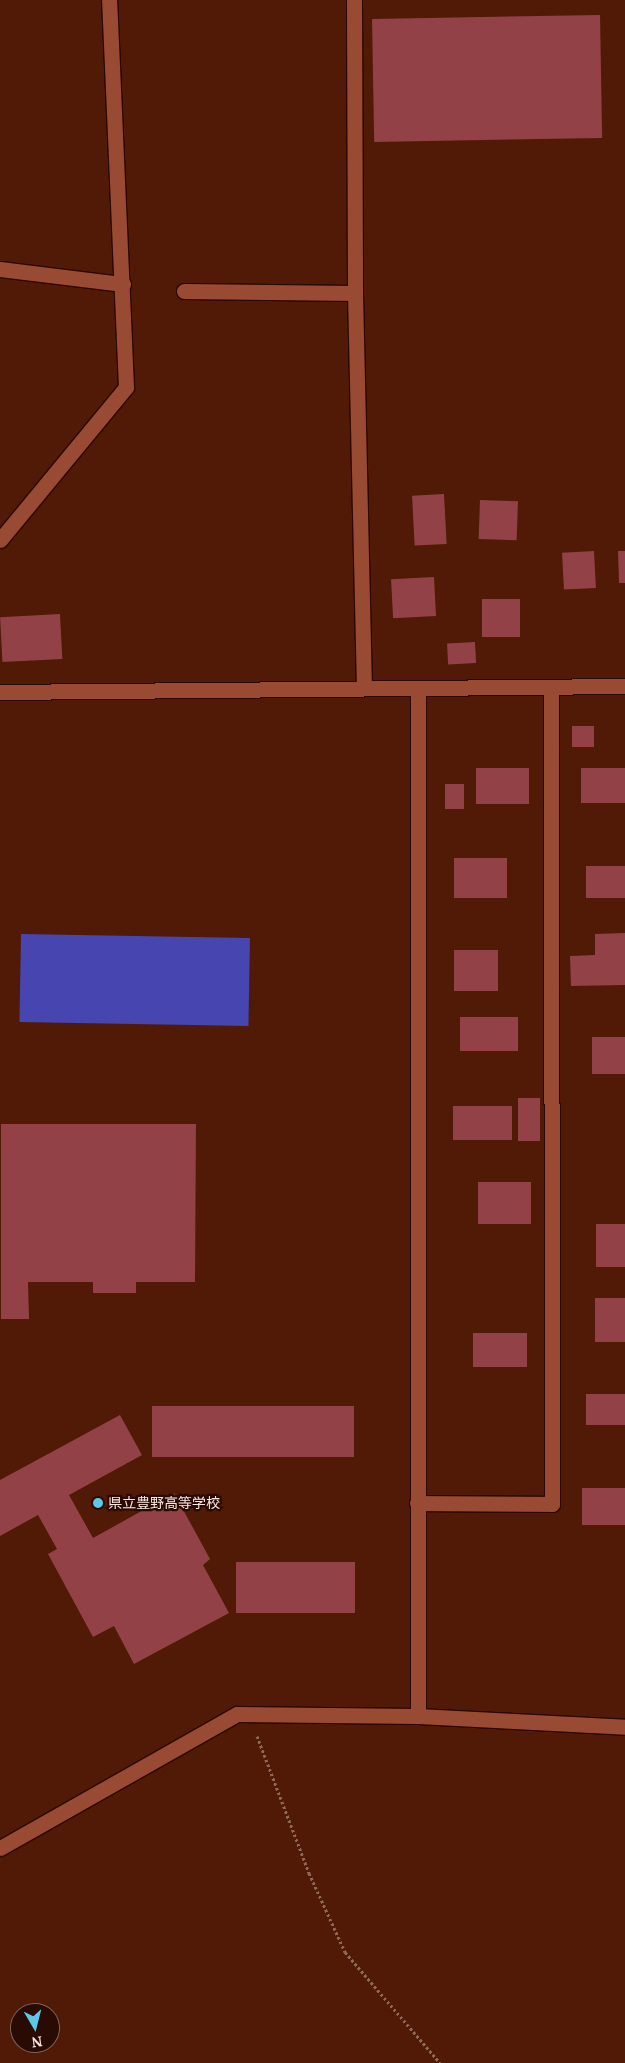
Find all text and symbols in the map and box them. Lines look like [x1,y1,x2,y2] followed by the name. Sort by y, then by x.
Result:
[108,1495,220,1511] place label: 県立豊野高等学校
[92,1497,104,1509] marker: 県立豊野高等学校
[10,2003,60,2053] north arrow
[30,2032,44,2053] text: N

